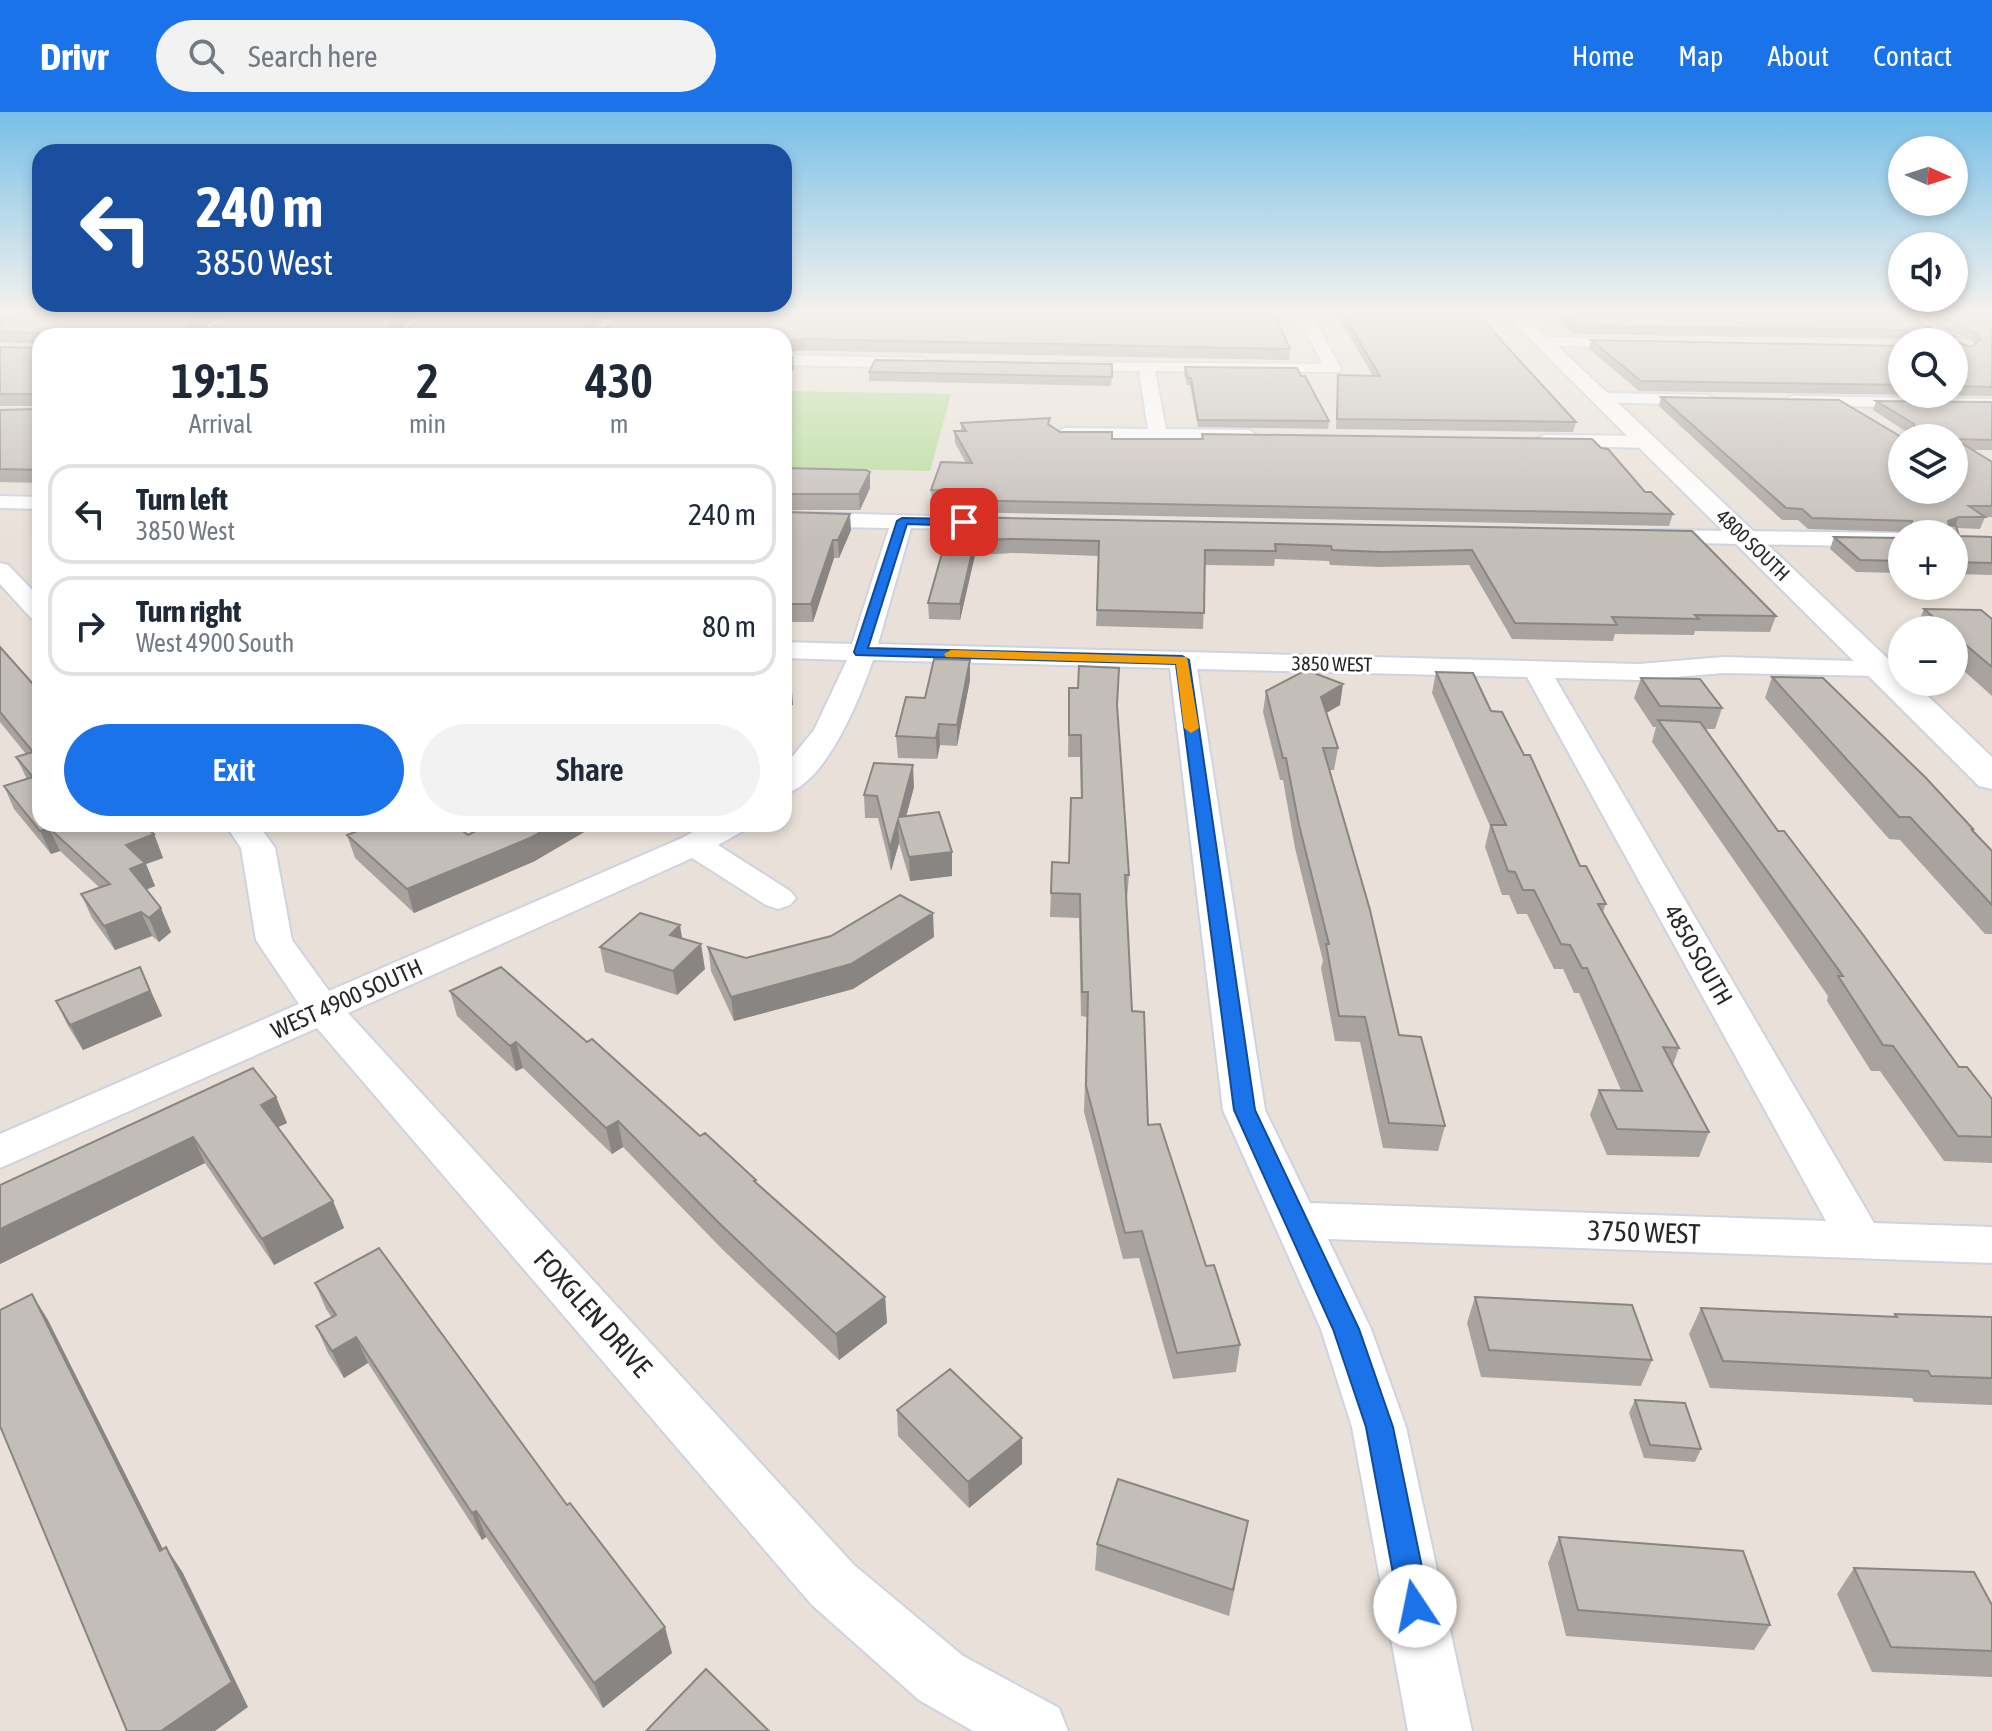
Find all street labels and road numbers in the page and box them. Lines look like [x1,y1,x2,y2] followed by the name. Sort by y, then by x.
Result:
[1712,504,1795,585] street label: 4800 SOUTH
[1292,651,1373,676] street label: 3850 WEST
[1659,900,1738,1010] street label: 4850 SOUTH
[267,953,427,1044] street label: WEST 4900 SOUTH
[1587,1214,1701,1250] street label: 3750 WEST
[528,1243,658,1383] street label: FOXGLEN DRIVE

